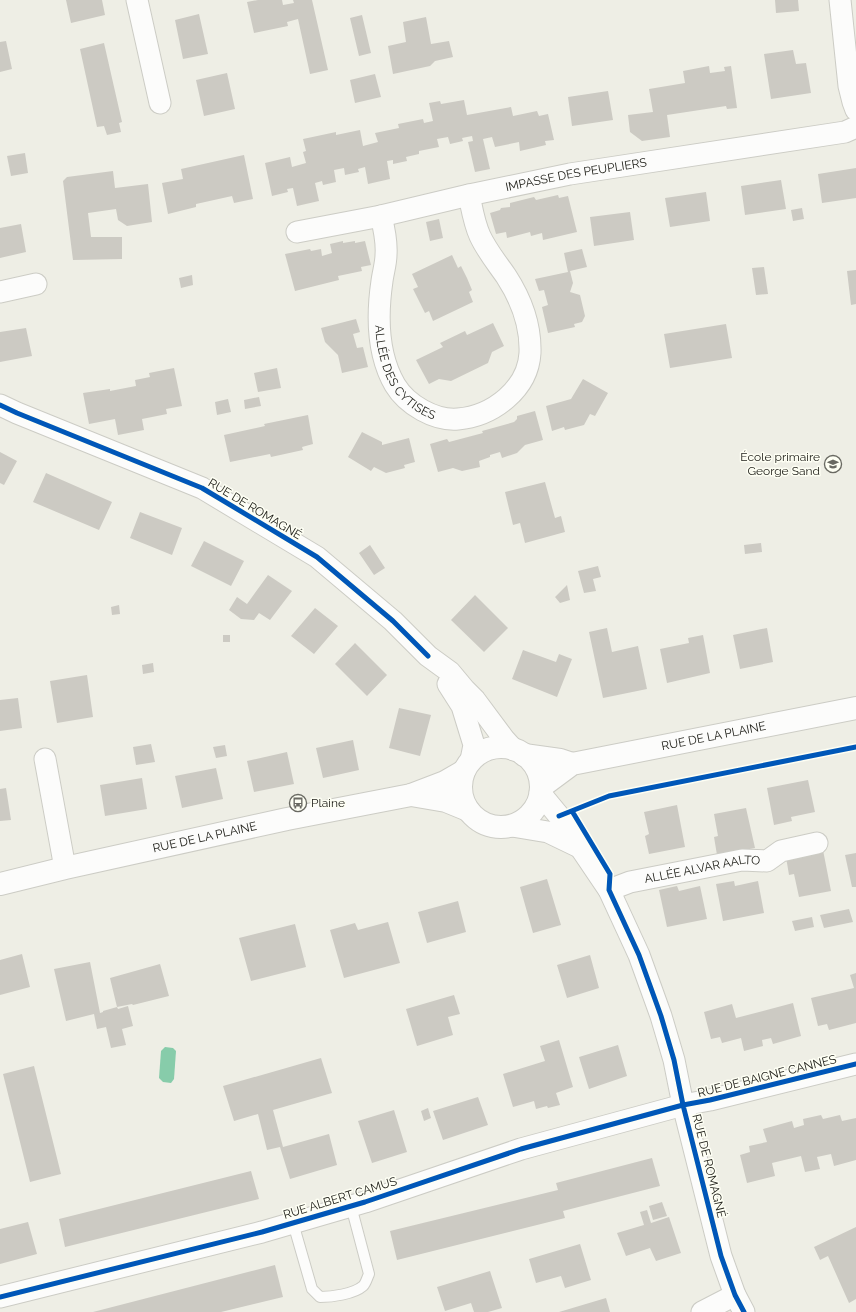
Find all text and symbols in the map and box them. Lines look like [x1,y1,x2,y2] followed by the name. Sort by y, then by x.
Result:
[504,155,648,194] street label: IMPASSE DES PEUPLIERS
[372,325,438,422] street label: ALLÉE DES CYTISES
[740,450,820,478] place label: École primaire George Sand
[823,454,843,474] school or university icon: École primaire George Sand
[206,476,304,542] street label: RUE DE ROMAGNÉ
[660,719,767,753] street label: RUE DE LA PLAINE
[288,793,308,813] bus stop icon: Plaine
[311,796,345,810] place label: Plaine
[151,819,258,855] street label: RUE DE LA PLAINE
[643,852,760,886] street label: ALLÉE ALVAR AALTO
[696,1052,838,1100] street label: RUE DE BAIGNE CANNES
[689,1113,729,1219] street label: RUE DE ROMAGNÉ
[281,1174,399,1222] street label: RUE ALBERT CAMUS

